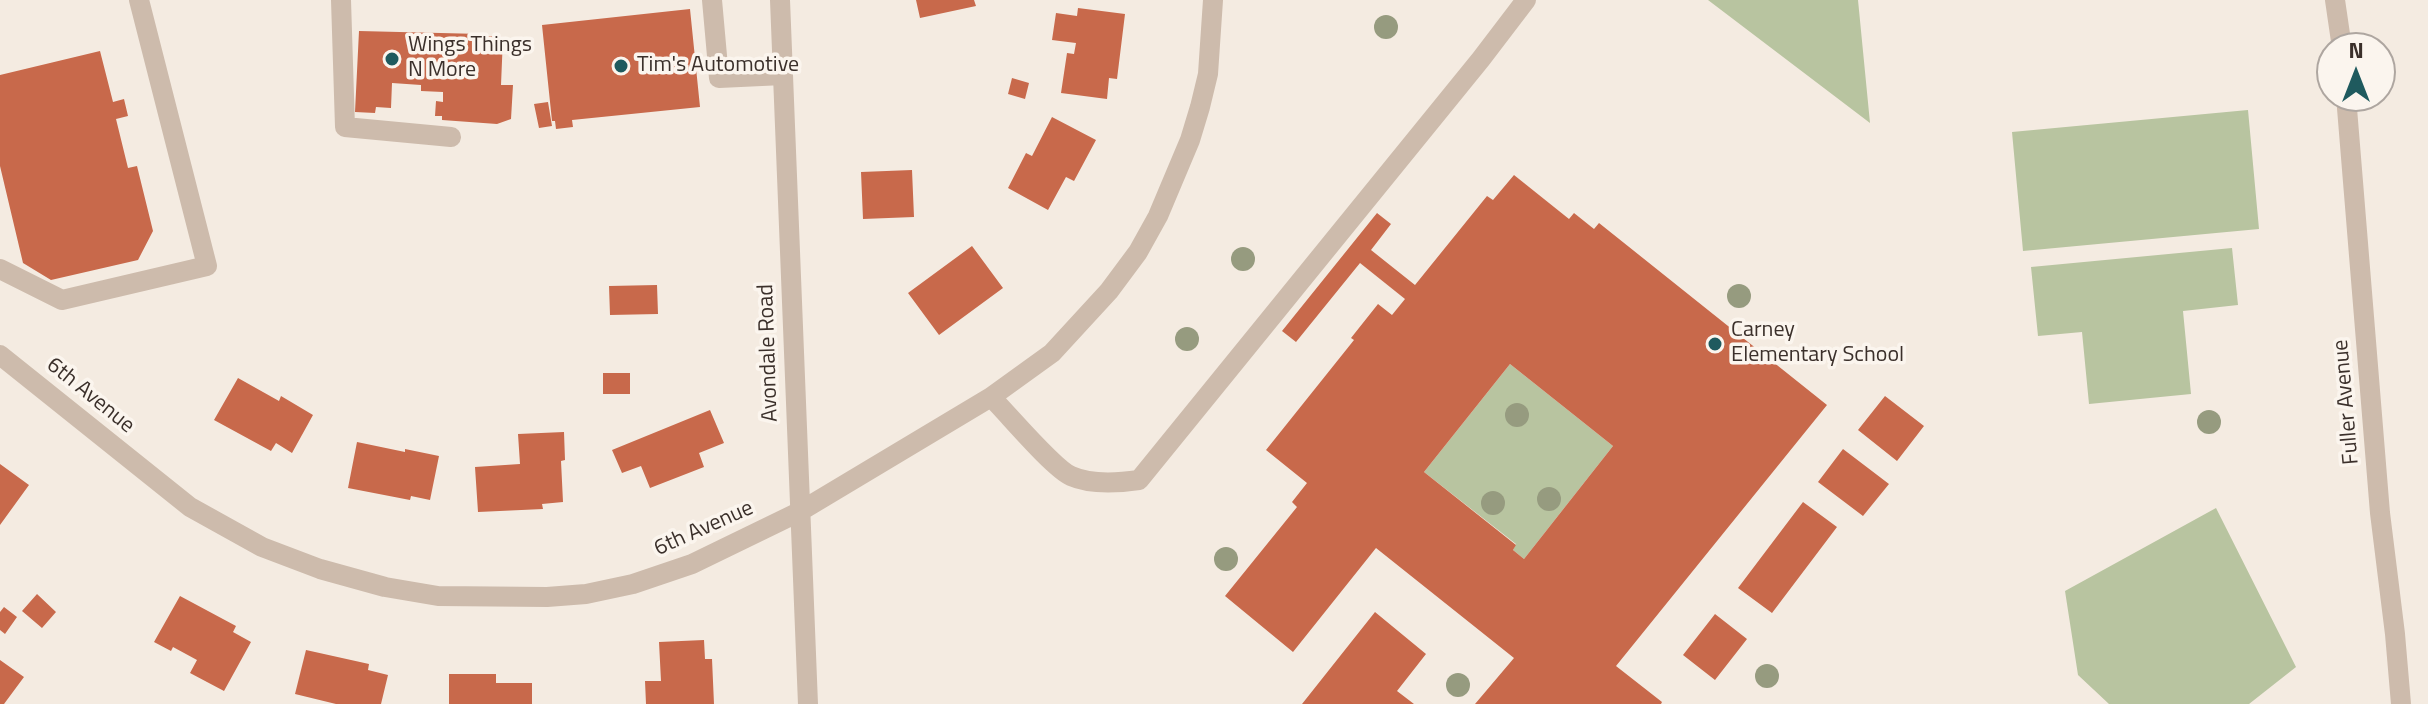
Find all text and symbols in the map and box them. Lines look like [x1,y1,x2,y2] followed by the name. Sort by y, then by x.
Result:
[2316,32,2396,112] north arrow
[408,33,532,84] place label: Wings Things N More
[2348,33,2364,67] text: N
[383,50,401,68] marker: Wings Things N More
[637,53,799,79] place label: Tim's Automotive
[612,57,630,75] marker: Tim's Automotive
[753,284,785,422] street label: Avondale Road
[1731,318,1904,370] place label: Carney Elementary School
[1706,335,1724,353] marker: Carney Elementary School
[2328,338,2366,466] street label: Fuller Avenue
[41,353,139,439] street label: 6th Avenue
[650,495,758,563] street label: 6th Avenue

